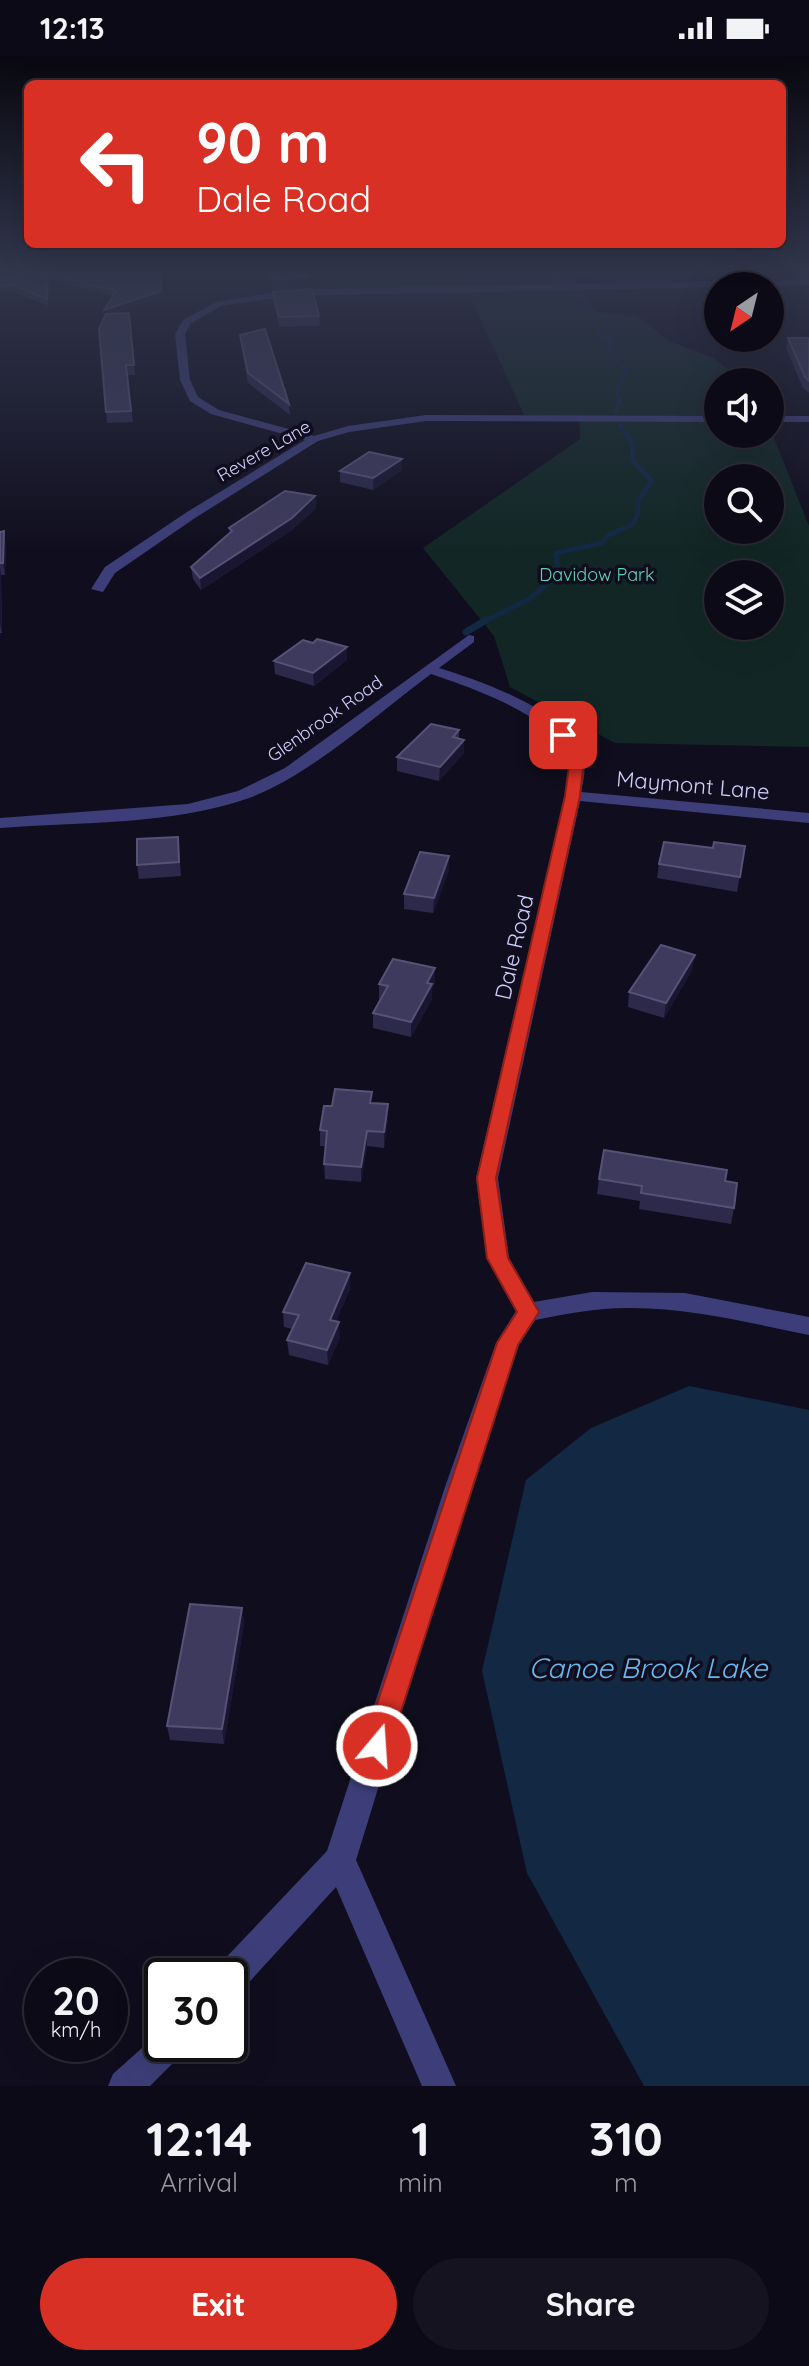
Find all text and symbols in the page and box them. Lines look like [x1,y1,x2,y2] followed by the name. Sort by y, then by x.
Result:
[40,9,105,47] text: 12:13
[196,107,330,177] text: 90 m
[64,112,168,216] icon: left
[196,176,371,221] text: Dale Road
[704,272,784,352] north arrow
[704,272,784,640] map controls
[704,368,784,448] button: sound
[213,415,315,487] street label: Revere Lane
[704,464,784,544] button: search
[704,560,784,640] button: layers
[539,563,655,586] park label: Davidow Park
[263,670,387,767] street label: Glenbrook Road
[529,701,597,769] pin
[541,713,585,757] icon: arrive
[615,764,771,806] street label: Maymont Lane
[488,892,540,1002] street label: Dale Road
[529,1650,769,1685] water label: Canoe Brook Lake
[335,1704,419,1788] position arrow
[144,1958,248,2062] speed limit sign: 30
[52,1975,100,2025] text: 20
[51,2017,101,2042] text: km/h
[146,2108,252,2168] text: 12:14
[411,2108,430,2168] text: 1
[589,2108,663,2168] text: 310
[160,2166,238,2199] text: Arrival
[398,2166,443,2199] text: min
[614,2166,638,2199] text: m
[40,2258,397,2350] button: Exit
[413,2258,769,2350] button: Share

